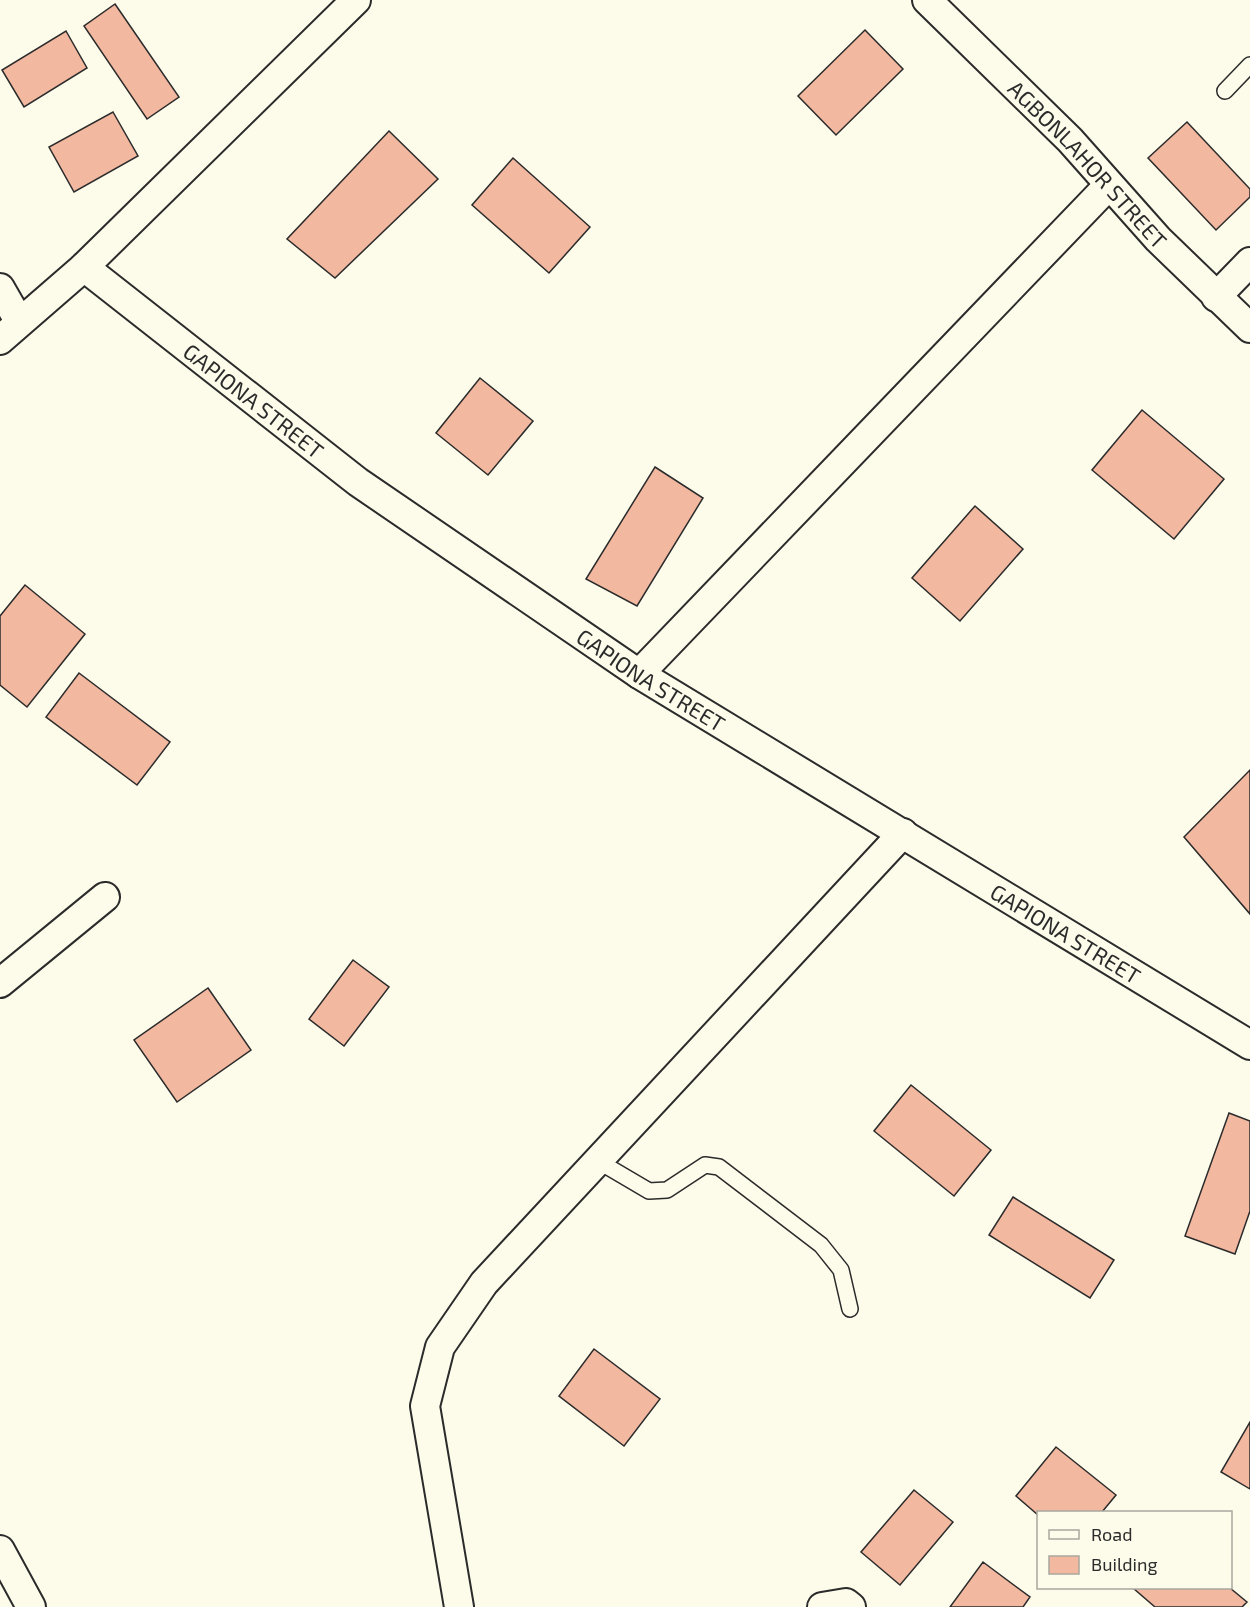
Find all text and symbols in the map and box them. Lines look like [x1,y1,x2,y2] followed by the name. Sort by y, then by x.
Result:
[1004,75,1173,254] street label: AGBONLAHOR STREET
[179,337,329,463] street label: GAPIONA STREET
[572,623,730,736] street label: GAPIONA STREET
[986,878,1146,989] street label: GAPIONA STREET
[1037,1511,1232,1589] legend
[1091,1523,1132,1545] text: Road
[1091,1553,1158,1575] text: Building

